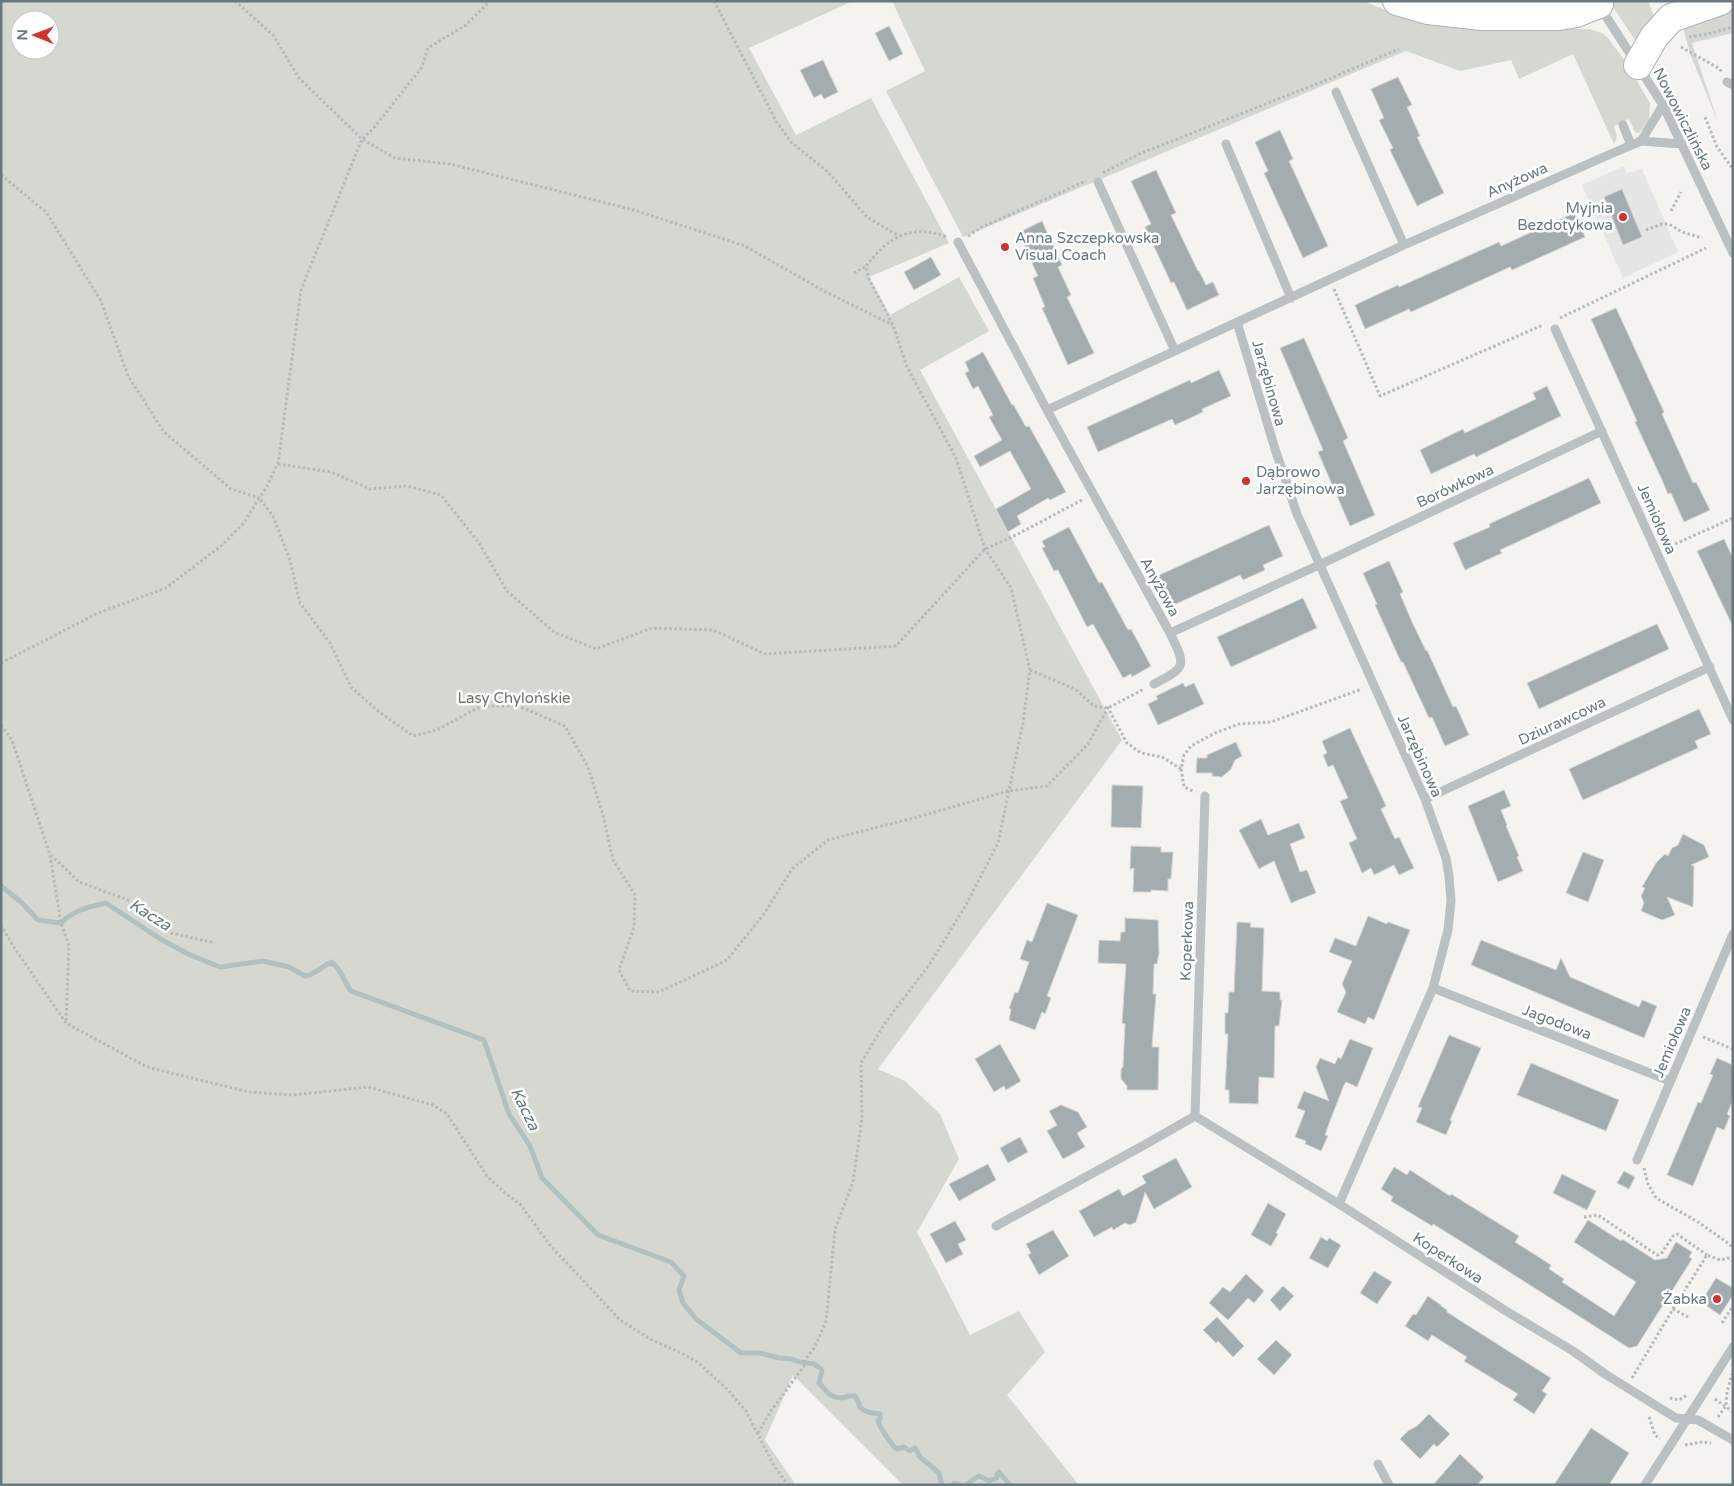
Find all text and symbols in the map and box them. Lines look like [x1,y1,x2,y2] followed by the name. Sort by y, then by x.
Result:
[10,10,60,60] north arrow
[14,29,31,41] text: N
[1649,65,1717,173] street label: Nowowiczlińska
[1484,159,1550,201] street label: Anyżowa
[1517,199,1613,234] place label: Myjnia Bezdotykowa
[1617,211,1629,223] marker: Myjnia Bezdotykowa
[1015,229,1159,264] place label: Anna Szczepkowska Visual Coach
[999,241,1011,253] marker: Anna Szczepkowska Visual Coach
[1248,338,1290,428] street label: Jarzębinowa
[1414,460,1496,512] street label: Borówkowa
[1256,463,1345,498] place label: Dąbrowo Jarzębinowa
[1240,475,1252,487] marker: Dąbrowo Jarzębinowa
[1633,481,1681,557] street label: Jemiołowa
[1136,554,1184,620] street label: Anyżowa
[457,689,571,707] park label: Lasy Chylońskie
[1515,693,1609,749] street label: Dziurawcowa
[1394,712,1446,800] street label: Jarzębinowa
[126,895,175,936] water label: Kacza
[1177,901,1197,981] street label: Koperkowa
[1520,1001,1594,1043] street label: Jagodowa
[1649,1004,1695,1080] street label: Jemiołowa
[506,1084,544,1135] water label: Kacza
[1409,1229,1487,1287] street label: Koperkowa
[1663,1290,1707,1308] place label: Żabka
[1711,1293,1723,1305] marker: Żabka

